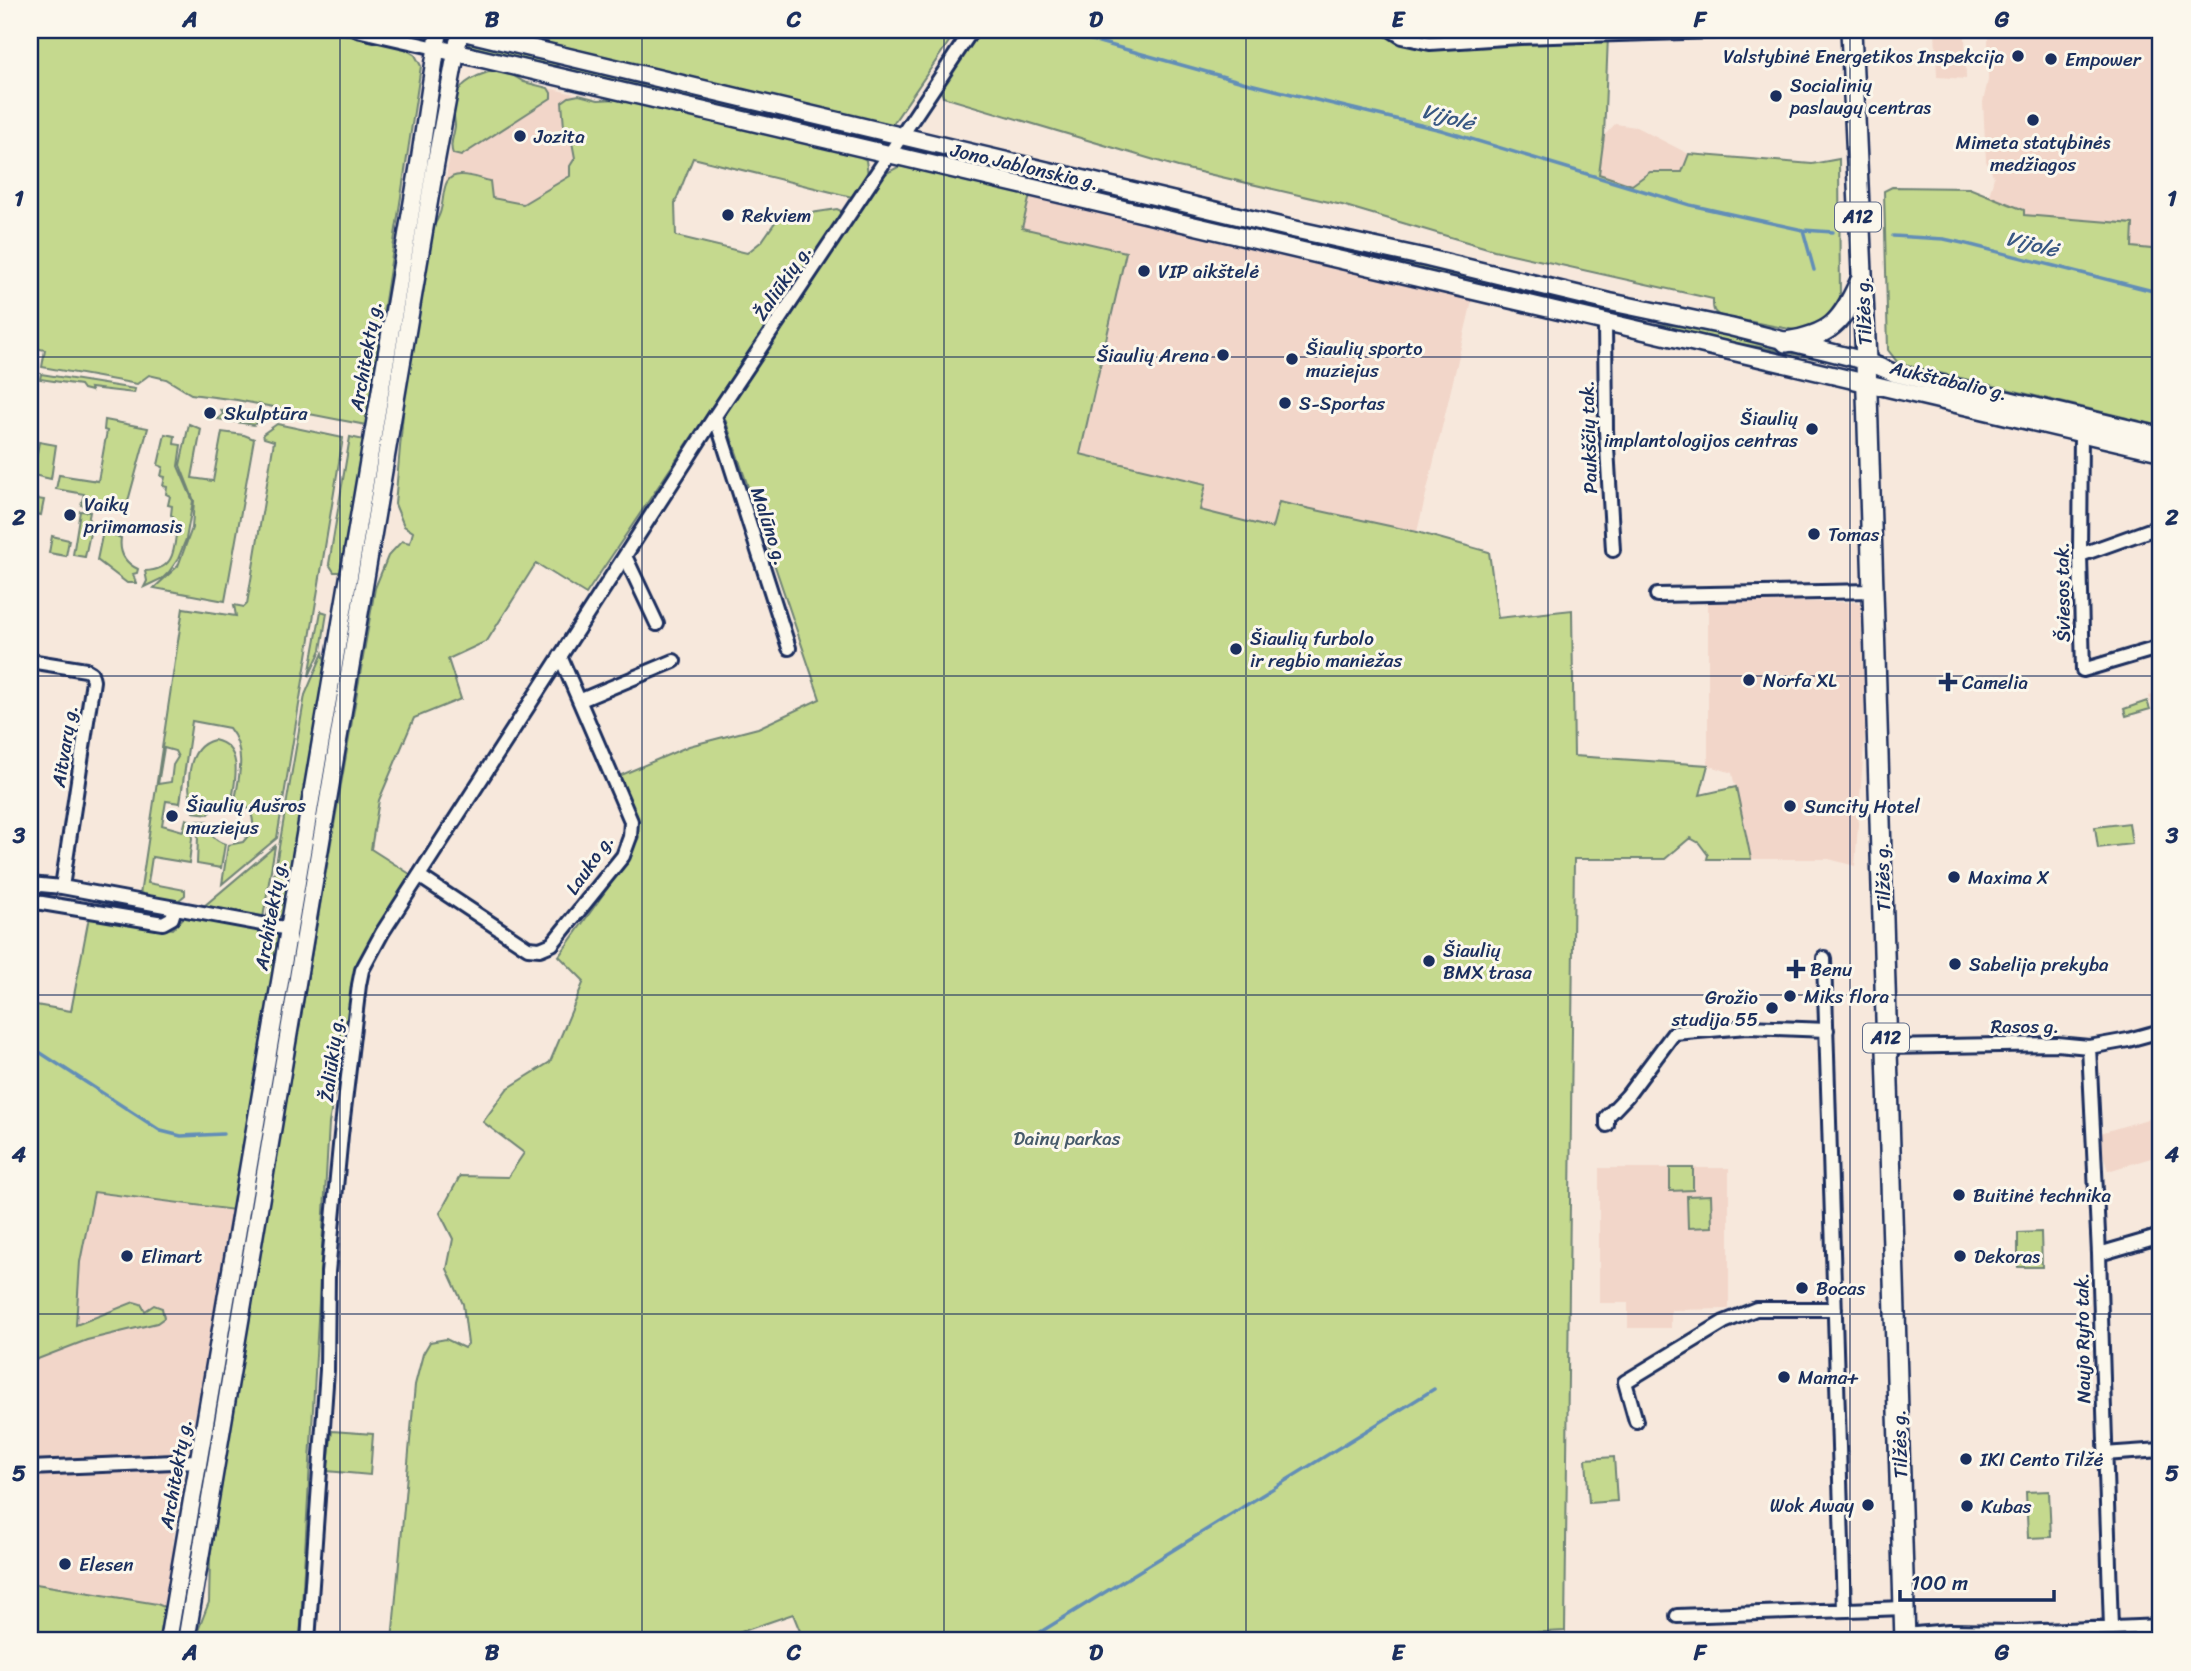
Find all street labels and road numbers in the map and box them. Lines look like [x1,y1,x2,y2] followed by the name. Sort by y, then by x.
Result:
[947,133,1102,200] street label: Jono Jablonskio g.
[1835,202,1881,232] road number: A12
[745,237,820,327] street label: Žaliūkių g.
[1845,276,1882,346] street label: Tilžės g.
[339,298,391,415] street label: Architektų g.
[1886,351,2011,410] street label: Aukštabalio g.
[1570,380,1607,494] street label: Paukščių tak.
[741,483,798,570] street label: Malūno g.
[2045,542,2080,642] street label: Šviesos tak.
[42,703,87,790] street label: Aitvarų g.
[556,827,623,902] street label: Lauko g.
[1865,842,1900,912] street label: Tilžės g.
[244,857,296,974] street label: Architektų g.
[1991,1010,2059,1043] street label: Rasos g.
[310,1014,353,1104] street label: Žaliūkių g.
[1863,1023,1909,1052] road number: A12
[2065,1272,2100,1404] street label: Naujo Ryto tak.
[1882,1409,1917,1479] street label: Tilžės g.
[149,1416,201,1533] street label: Architektų g.

